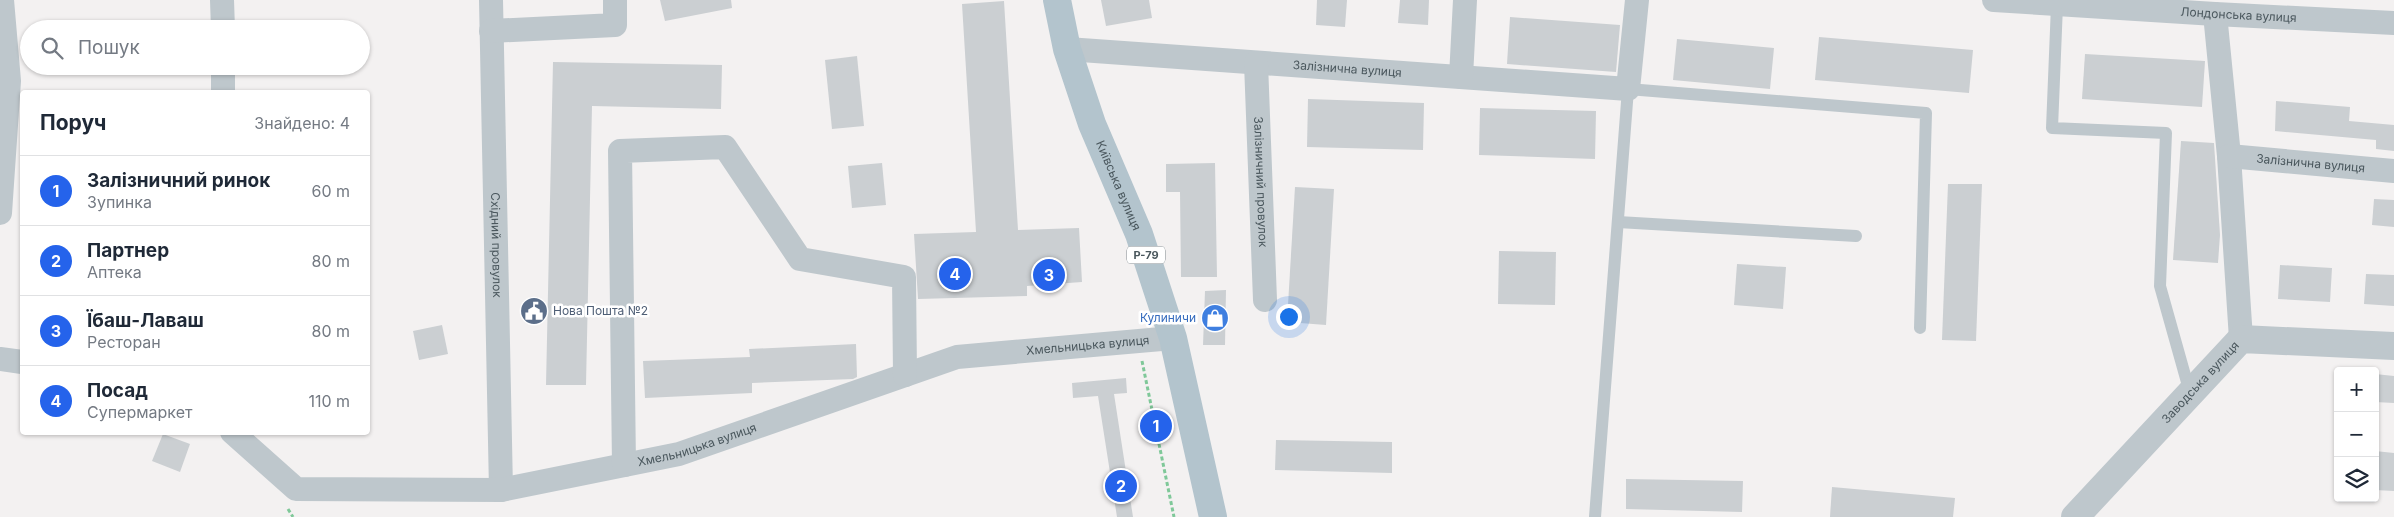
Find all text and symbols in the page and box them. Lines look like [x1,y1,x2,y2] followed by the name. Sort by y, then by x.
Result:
[2180,4,2297,25] street label: Лондонська вулиця
[20,20,370,75] search box
[38,34,66,62] icon: search
[78,36,140,59] text: Пошук
[1292,57,1402,80] street label: Залізнична вулиця
[40,110,107,135] text: Поруч
[254,113,350,133] text: Знайдено: 4
[1251,116,1271,248] street label: Залізничний провулок
[1093,138,1145,233] street label: Київська вулиця
[2256,151,2366,175] street label: Залізнична вулиця
[87,169,270,192] text: Залізничний ринок
[53,181,59,201] text: 1
[311,181,350,201] text: 60 m
[87,192,152,212] text: Зупинка
[488,192,505,298] street label: Східний провулок
[87,239,169,262] text: Партнер
[1127,246,1165,264] road number: Р-79
[51,251,61,271] text: 2
[311,251,350,271] text: 80 m
[939,255,971,293] pin: 4
[1033,256,1065,294] pin: 3
[87,262,142,282] text: Аптека
[519,296,549,326] public building icon: Нова Пошта №2
[553,303,648,318] place label: Нова Пошта №2
[1200,303,1230,333] shop icon: Кулиничи
[1276,304,1302,330] your location
[87,309,204,332] text: Їбаш-Лаваш
[1140,310,1196,325] place label: Кулиничи
[51,321,61,341] text: 3
[311,321,350,341] text: 80 m
[87,332,161,352] text: Ресторан
[1025,332,1150,358] street label: Хмельницька вулиця
[2158,338,2242,426] street label: Заводська вулиця
[2334,367,2379,502] map controls
[2334,367,2379,412] button: +
[87,379,148,402] text: Посад
[51,391,61,411] text: 4
[308,391,350,411] text: 110 m
[87,402,192,422] text: Супермаркет
[1140,407,1172,445] pin: 1
[2334,412,2379,457] button: −
[636,420,758,469] street label: Хмельницька вулиця
[2334,457,2379,502] button: layers
[1105,467,1137,505] pin: 2

